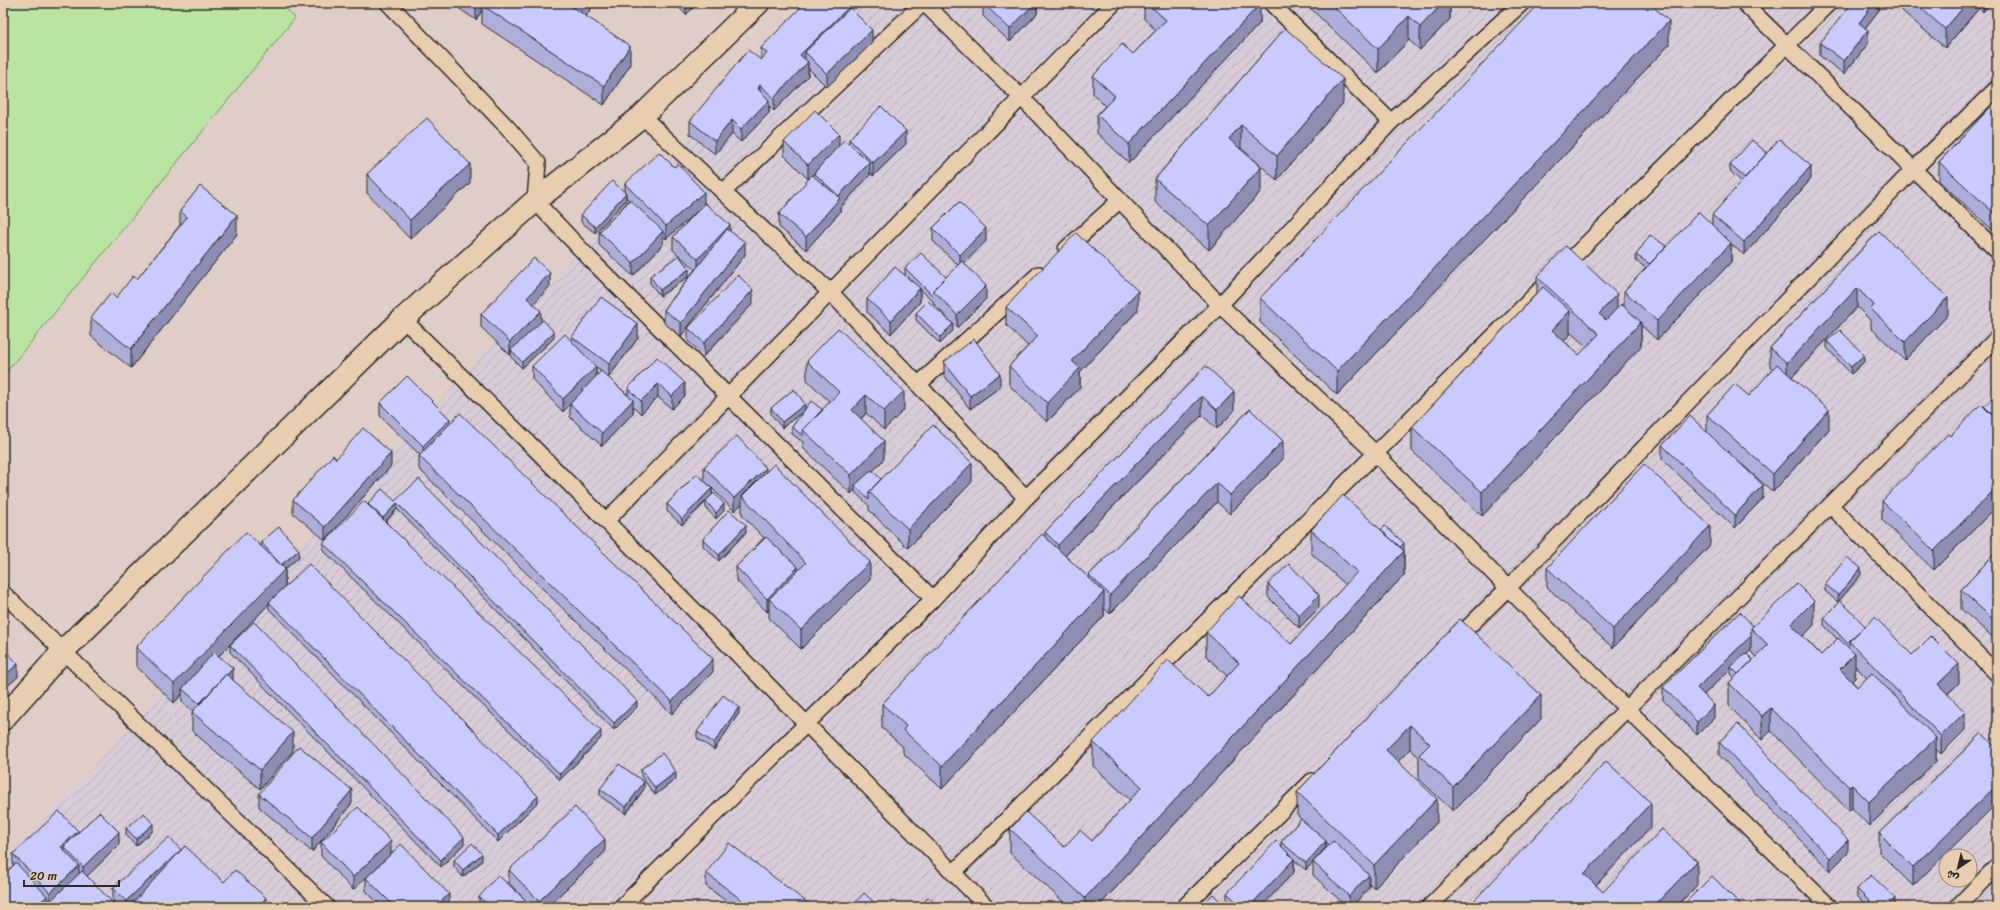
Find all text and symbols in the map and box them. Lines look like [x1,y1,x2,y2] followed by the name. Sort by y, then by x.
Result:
[1938,848,1978,888] north arrow
[24,862,119,888] scale bar
[30,865,57,887] text: 20 m
[1942,865,1963,887] text: ش

